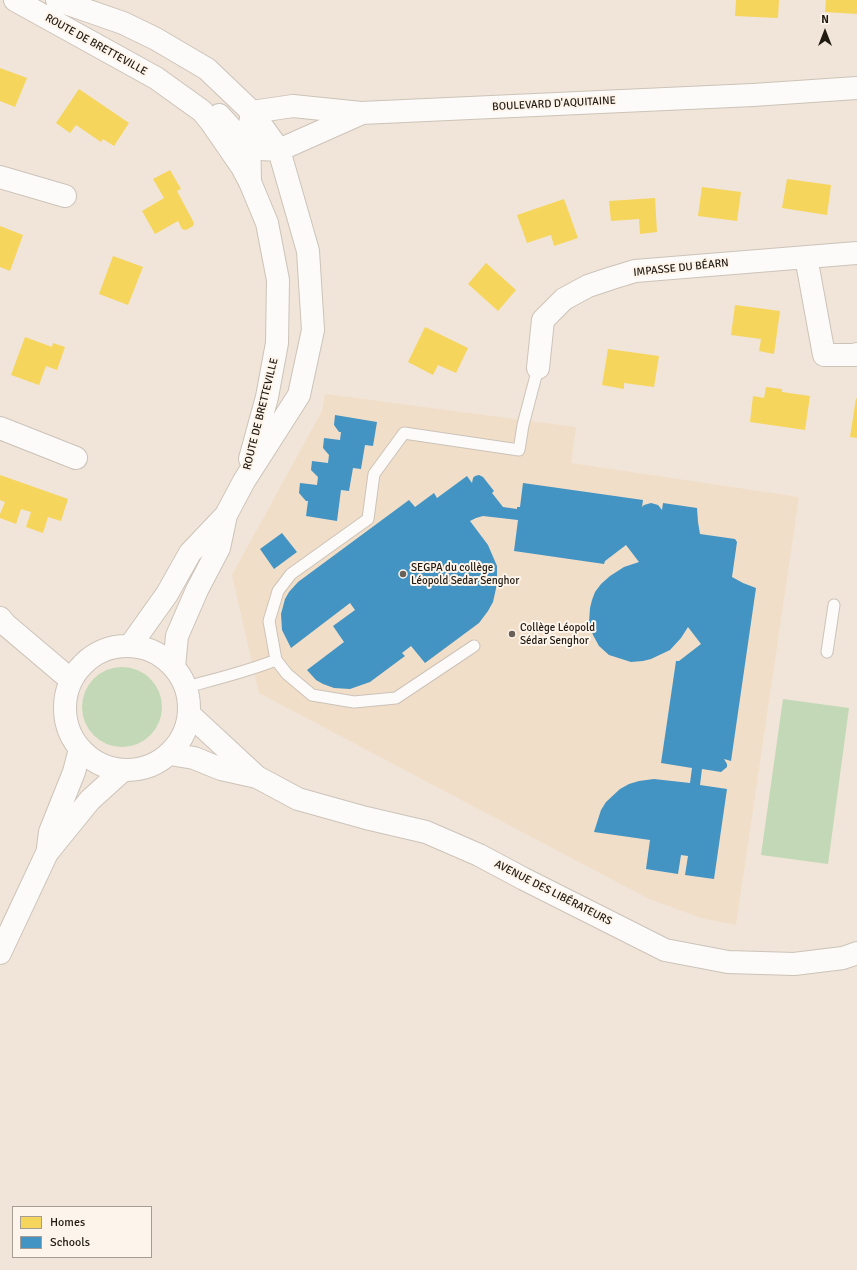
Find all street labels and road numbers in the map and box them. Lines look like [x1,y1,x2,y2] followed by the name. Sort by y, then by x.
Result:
[43,11,149,79] street label: ROUTE DE BRETTEVILLE
[492,94,616,114] street label: BOULEVARD D'AQUITAINE
[633,256,729,280] street label: IMPASSE DU BÉARN
[241,357,281,471] street label: ROUTE DE BRETTEVILLE
[492,858,614,928] street label: AVENUE DES LIBÉRATEURS

